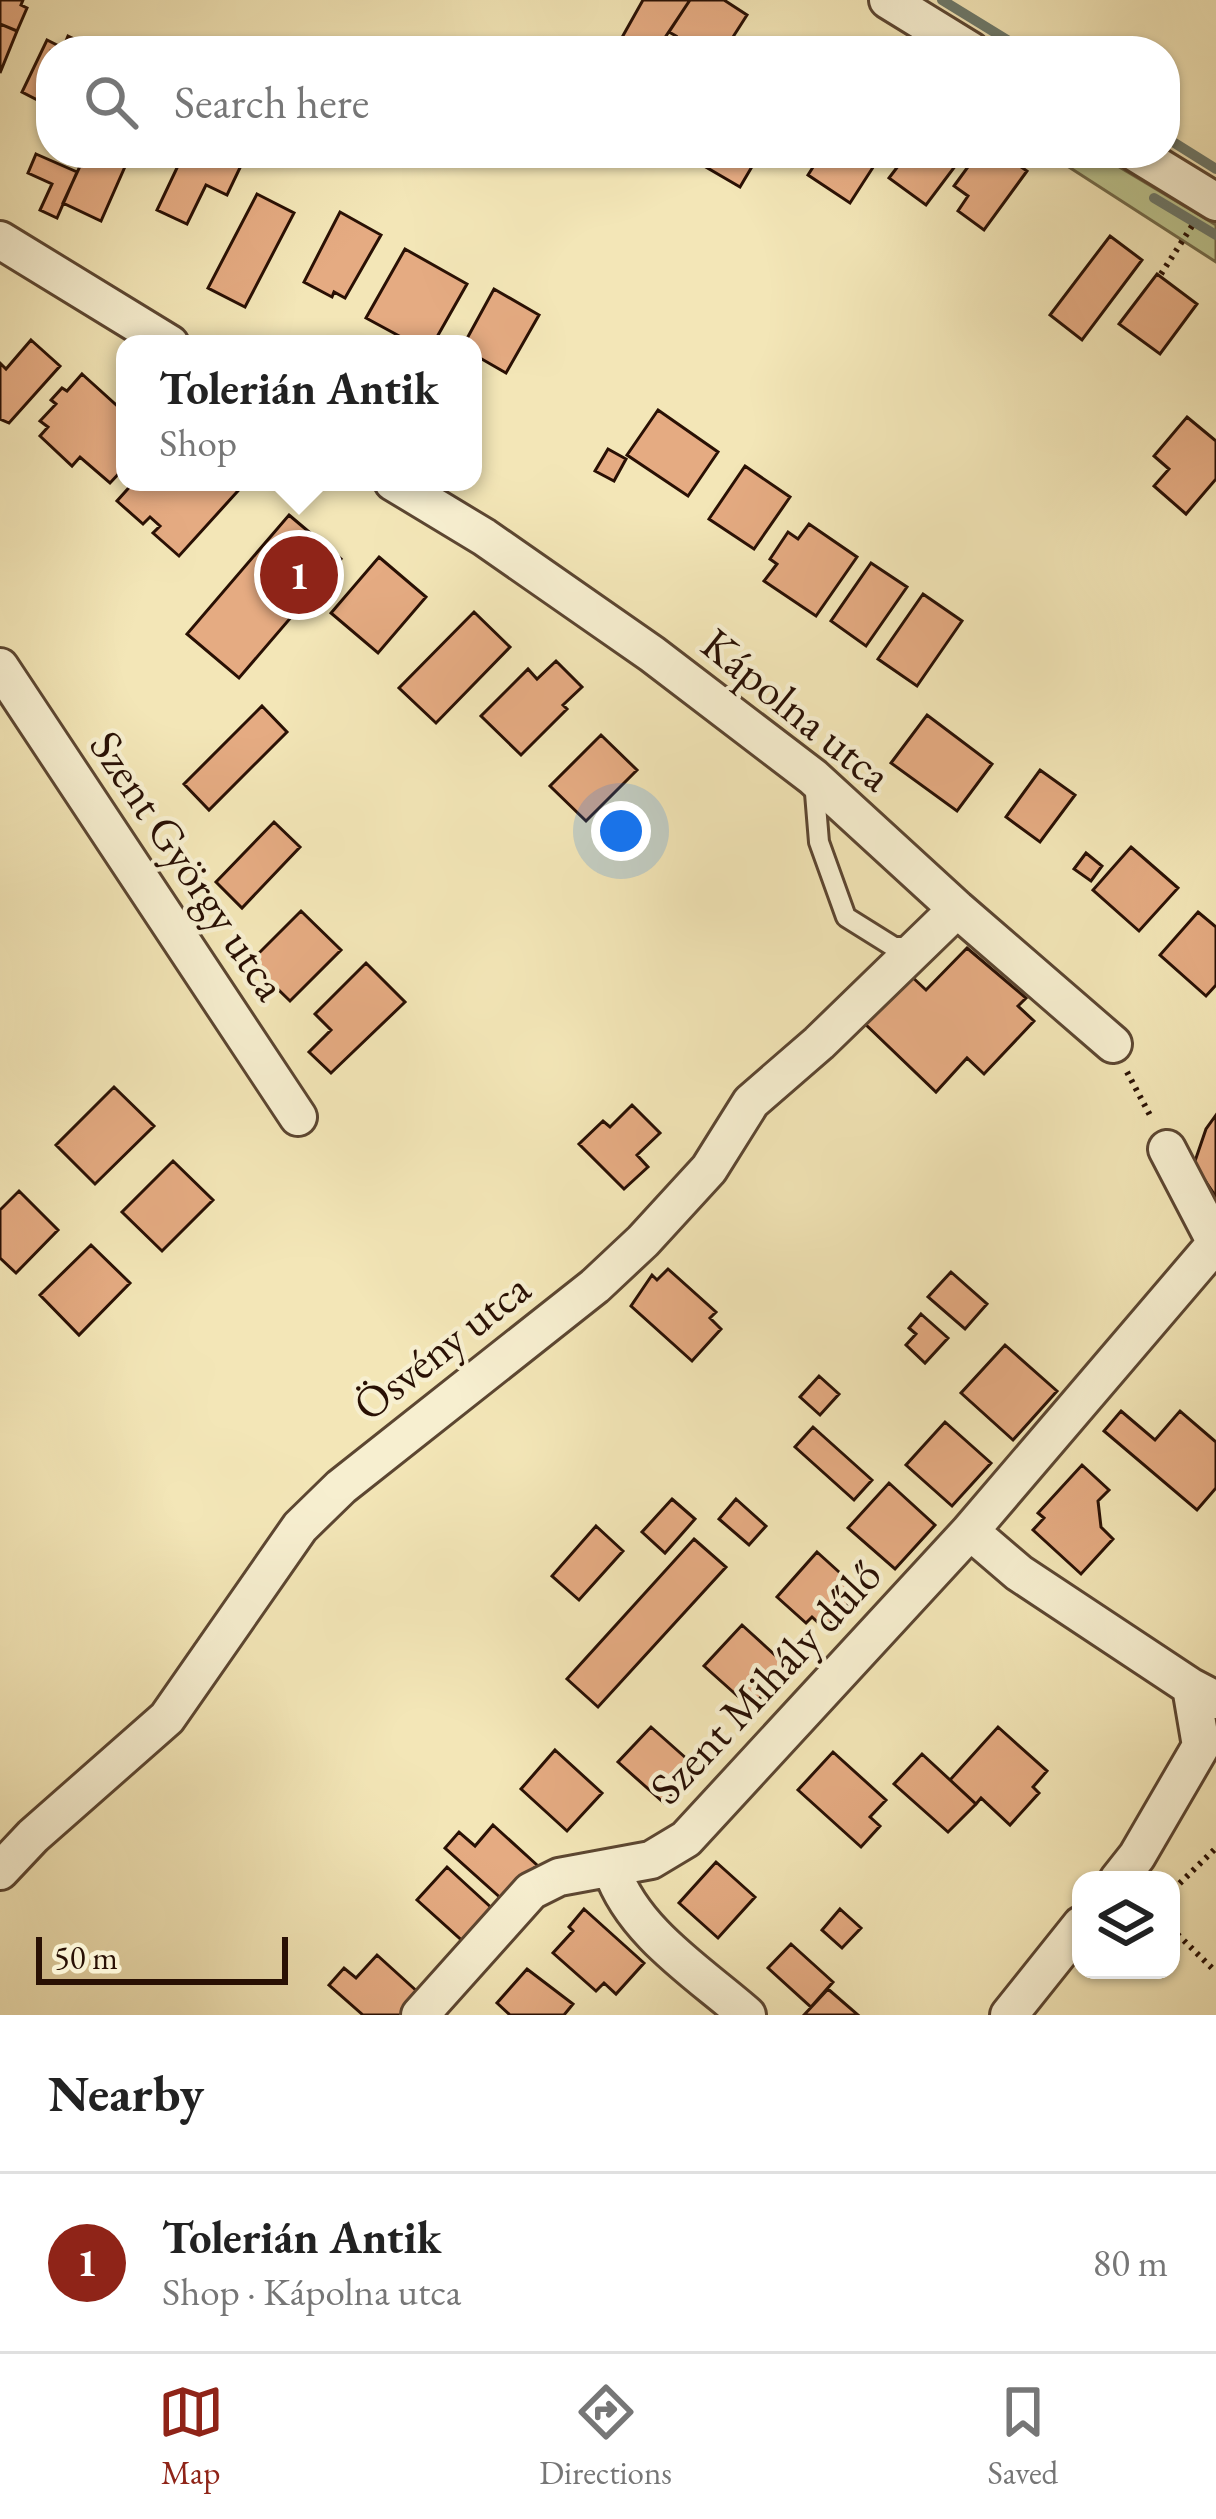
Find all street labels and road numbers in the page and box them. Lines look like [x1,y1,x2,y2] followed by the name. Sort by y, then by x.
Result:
[690,615,904,803] street label: Kápolna utca
[78,719,301,1011] street label: Szent György utca
[341,1259,541,1433] street label: Ösvény utca
[637,1546,893,1816] street label: Szent Mihály dűlő

